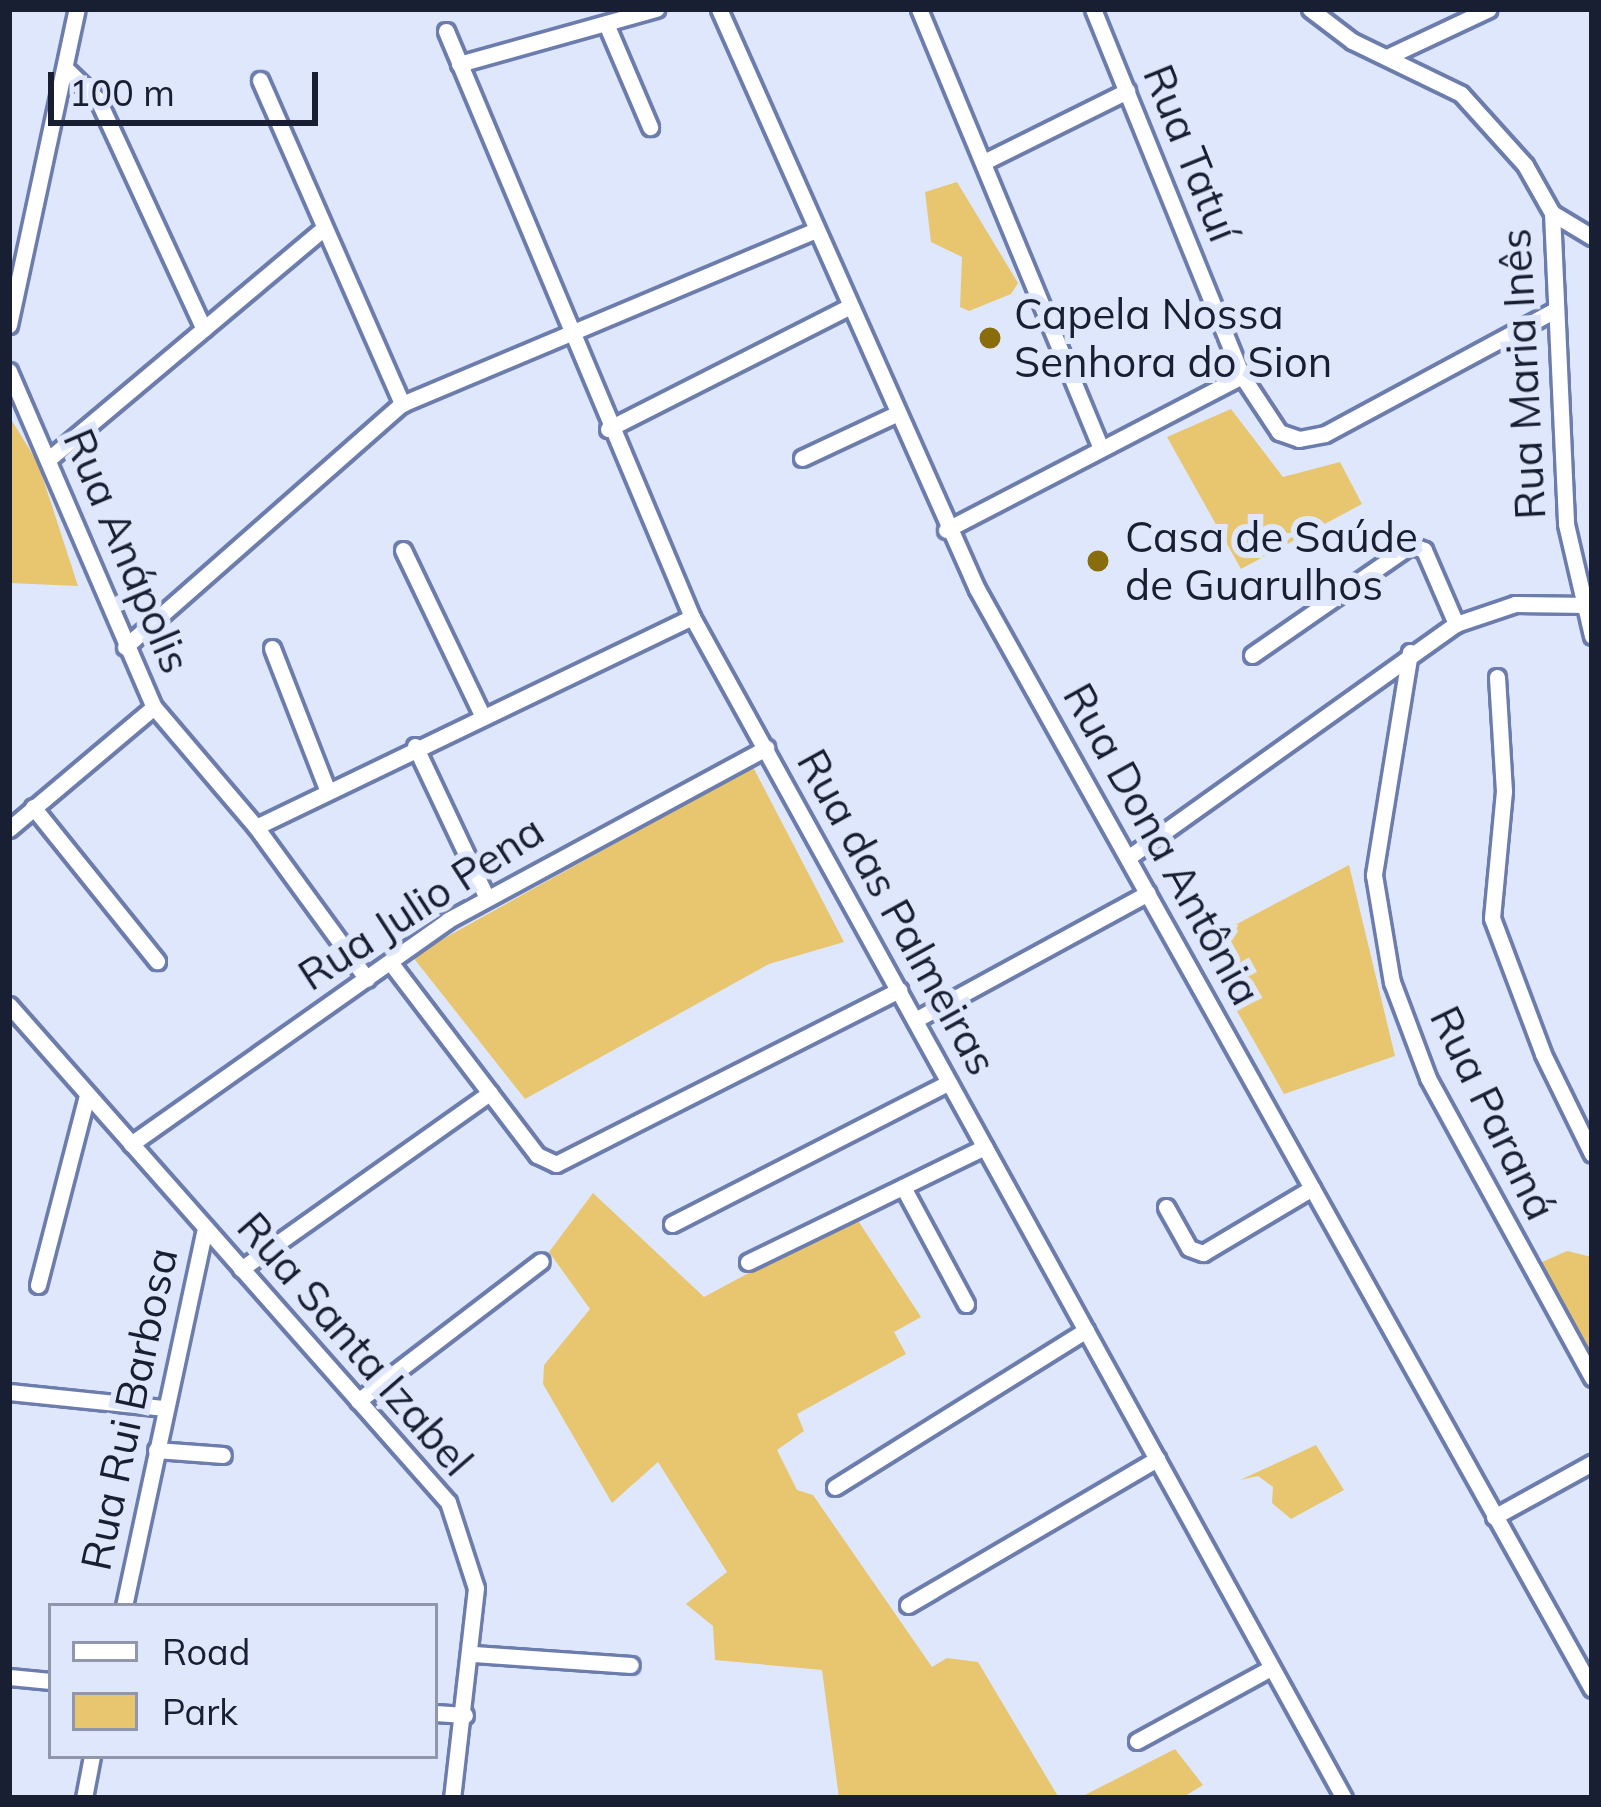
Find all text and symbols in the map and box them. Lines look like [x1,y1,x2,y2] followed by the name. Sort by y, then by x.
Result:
[54,48,324,122] scale bar
[1133,57,1249,249] street label: Rua Tatuí
[69,70,175,115] text: 100 m
[1490,227,1556,521] street label: Rua Maria Inês
[1014,289,1332,388] place label: Capela Nossa Senhora do Sion
[977,325,1003,351] marker: Capela Nossa Senhora do Sion
[53,421,201,681] street label: Rua Anápolis
[1125,512,1418,610] place label: Casa de Saúde de Guarulhos
[1082,545,1114,577] marker: Casa de Saúde de Guarulhos
[1053,675,1271,1013] street label: Rua Dona Antônia
[787,741,1007,1083] street label: Rua das Palmeiras
[289,805,553,1001] street label: Rua Julio Pena
[1420,998,1566,1228] street label: Rua Paraná
[227,1202,483,1486] street label: Rua Santa Izabel
[70,1243,188,1575] street label: Rua Rui Barbosa
[48,1603,438,1759] legend
[162,1629,250,1674] text: Road
[162,1689,238,1734] text: Park

